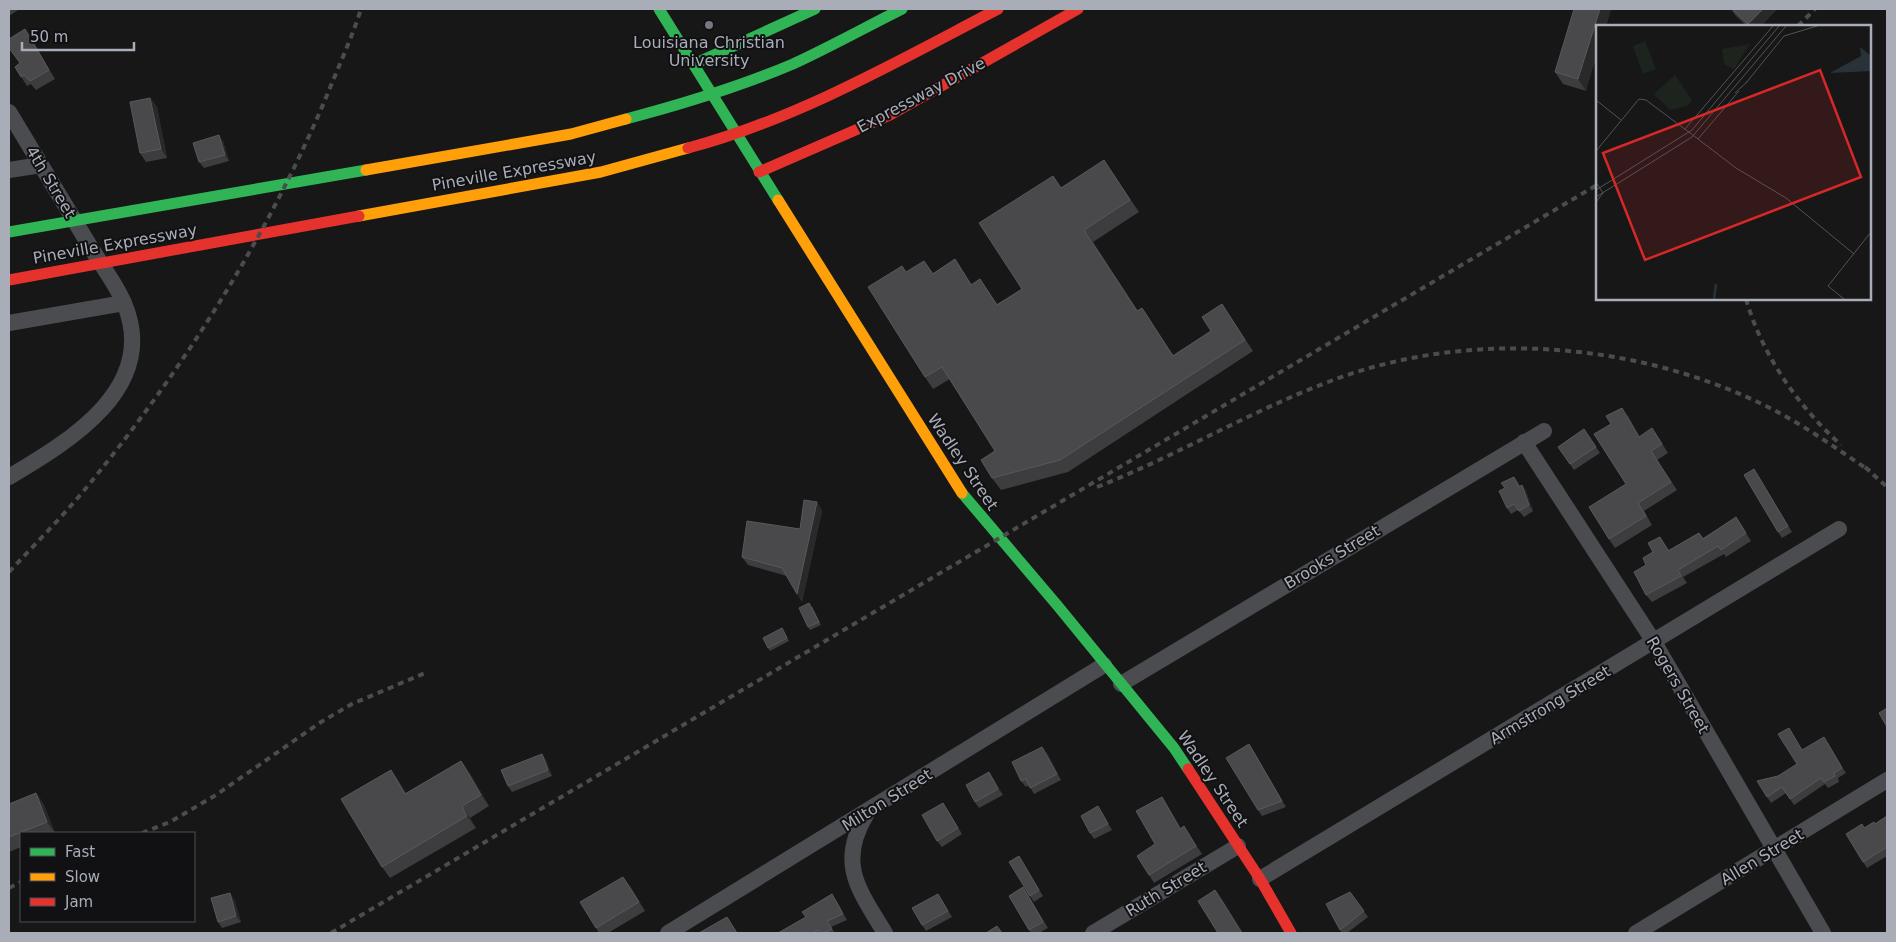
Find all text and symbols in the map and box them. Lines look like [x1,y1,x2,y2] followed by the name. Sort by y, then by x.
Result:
[703,19,715,31] marker: Louisiana Christian University
[22,20,135,52] scale bar
[1596,25,1871,300] inset map
[30,28,68,46] text: 50 m
[633,33,785,70] place label: Louisiana Christian University
[854,53,988,137] street label: Expressway Drive
[22,143,80,221] street label: 4th Street
[430,147,598,195] street label: Pineville Expressway
[31,220,199,268] street label: Pineville Expressway
[924,410,1002,514] street label: Wadley Street
[1281,521,1383,593] street label: Brooks Street
[1643,633,1713,737] street label: Rogers Street
[1486,661,1614,749] street label: Armstrong Street
[1174,727,1252,831] street label: Wadley Street
[838,765,936,835] street label: Milton Street
[1717,825,1807,889] street label: Allen Street
[20,832,195,922] legend
[65,843,95,861] text: Fast
[1122,858,1210,920] street label: Ruth Street
[65,868,100,886] text: Slow
[64,893,93,911] text: Jam

